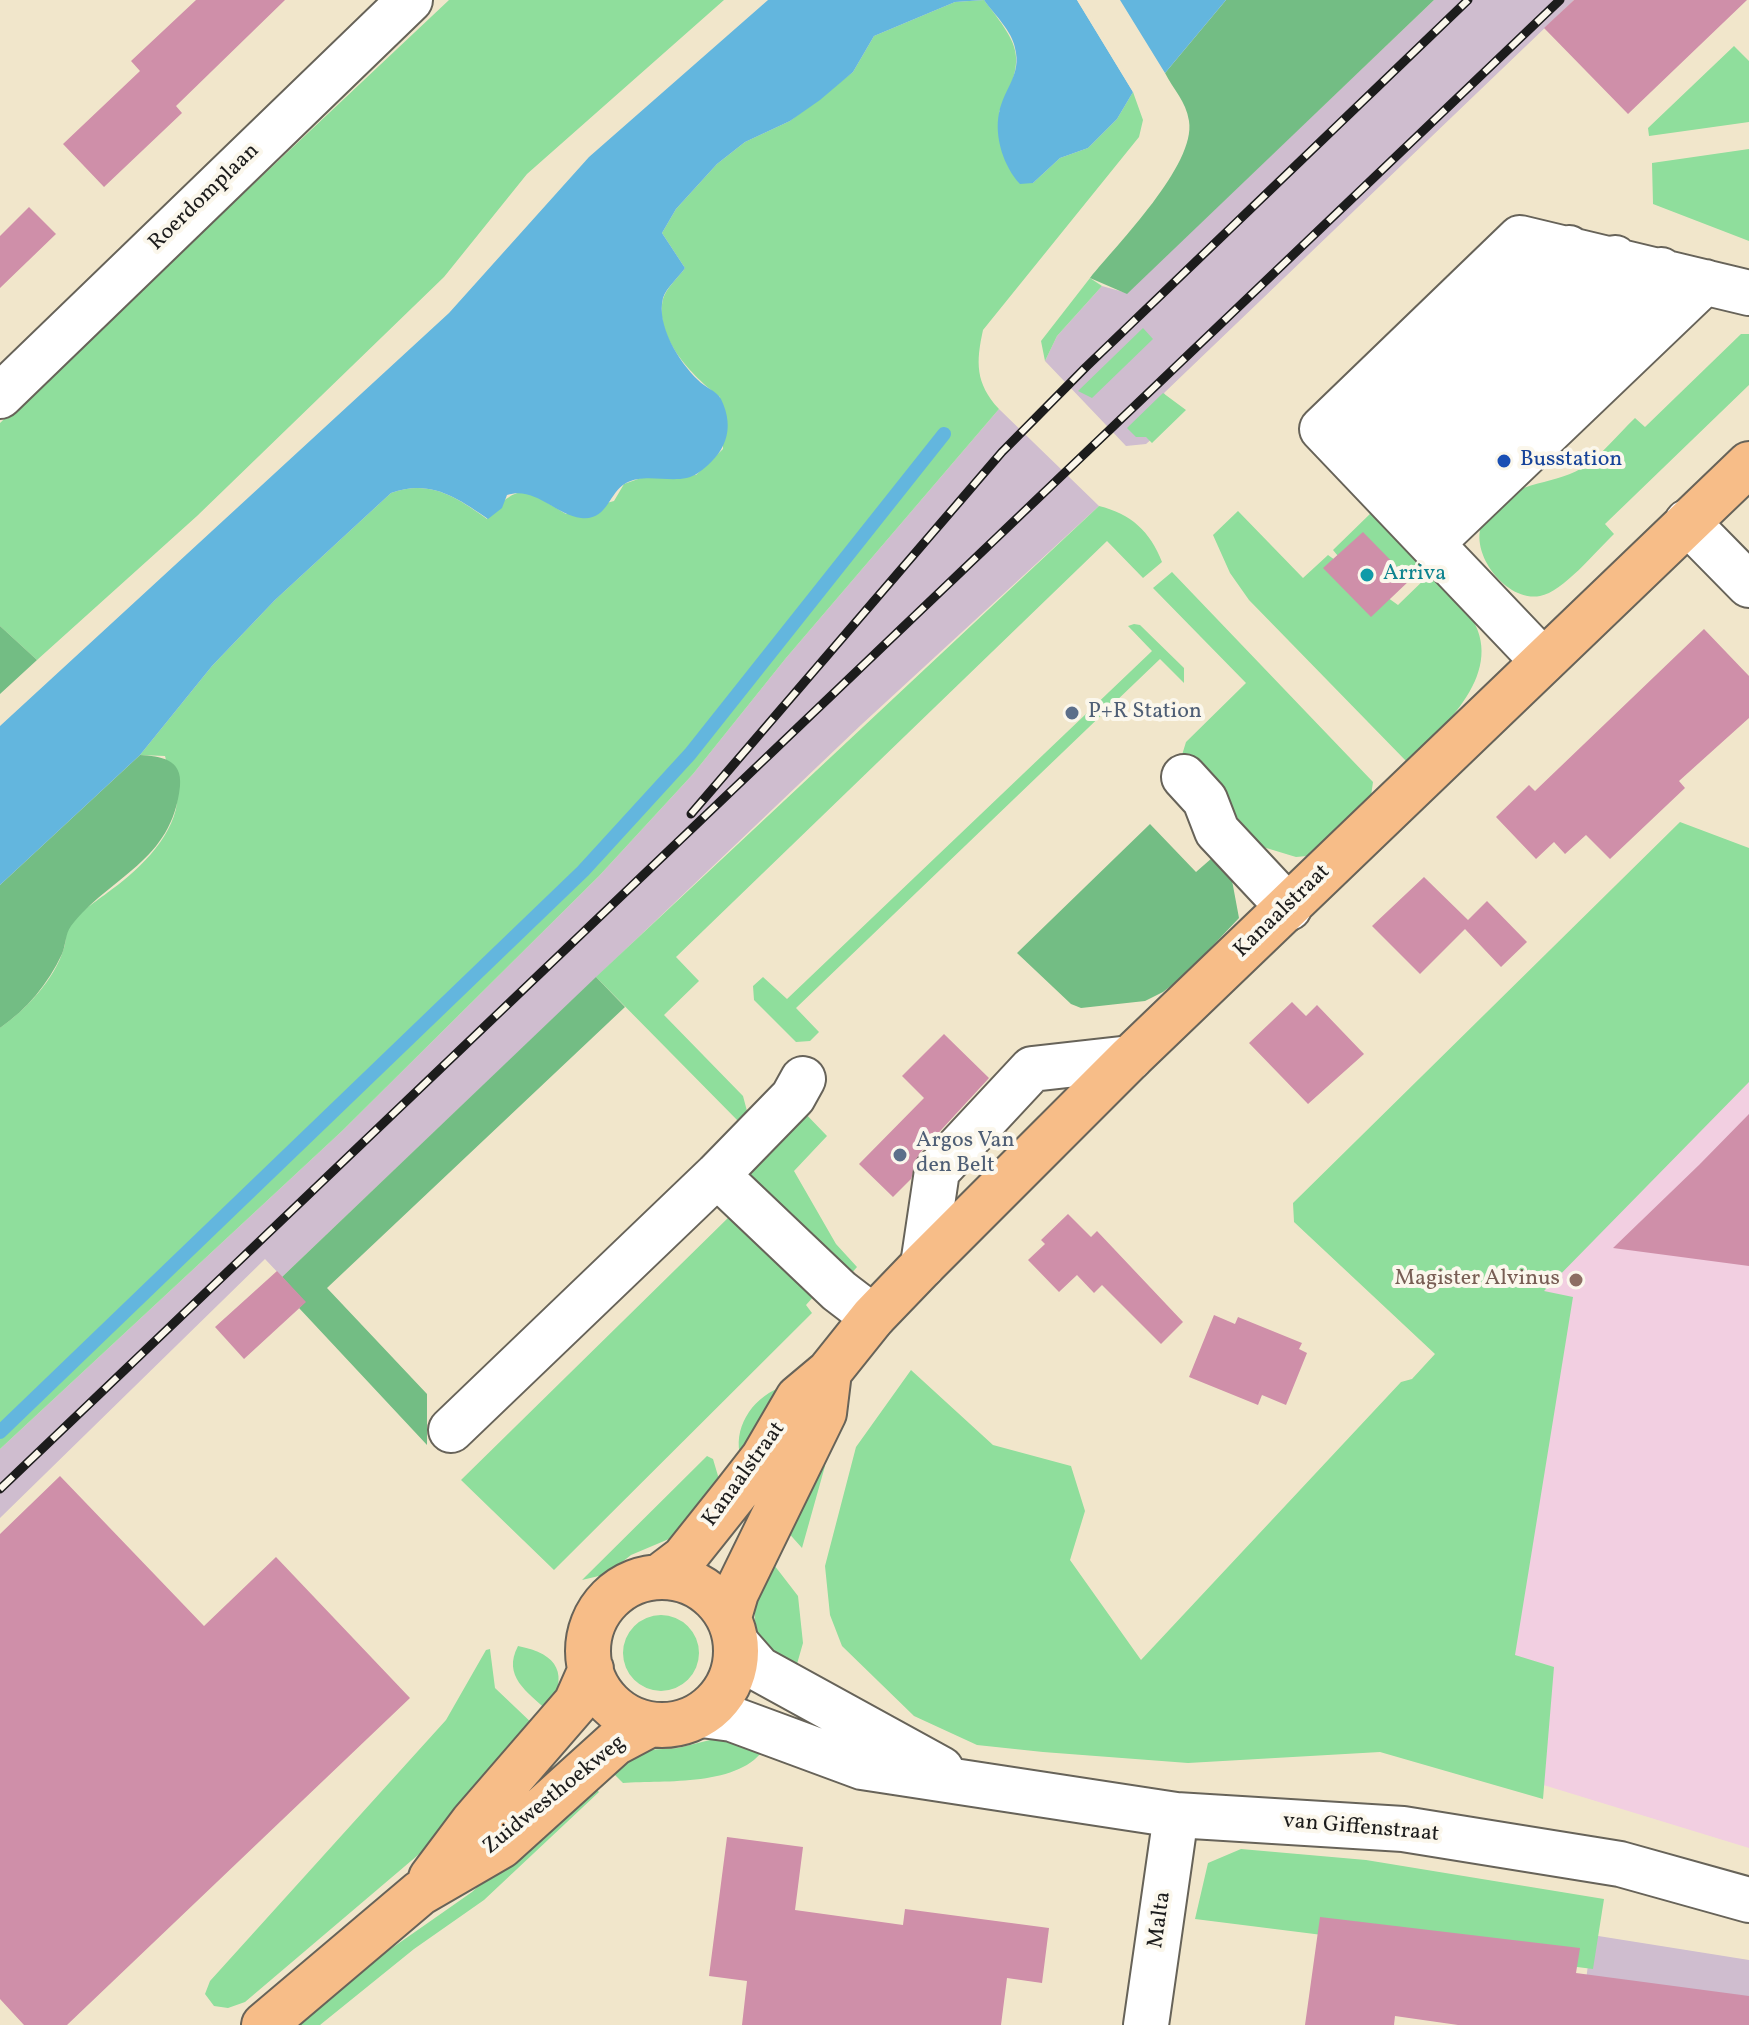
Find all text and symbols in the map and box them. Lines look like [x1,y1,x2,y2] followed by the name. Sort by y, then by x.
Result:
[144,139,266,257] street label: Roerdomplaan
[1520,448,1622,474] place label: Busstation
[1495,452,1513,470] marker: Busstation
[1383,562,1446,588] place label: Arriva
[1358,566,1376,584] marker: Arriva
[1088,700,1202,726] place label: P+R Station
[1063,704,1081,722] marker: P+R Station
[1230,860,1336,964] street label: Kanaalstraat
[916,1129,1015,1180] place label: Argos Van den Belt
[891,1146,909,1164] marker: Argos Van den Belt
[1394,1267,1560,1293] place label: Magister Alvinus
[1567,1271,1585,1289] marker: Magister Alvinus
[698,1417,792,1533] street label: Kanaalstraat
[479,1731,631,1861] street label: Zuidwesthoekweg
[1282,1809,1440,1849] street label: van Giffenstraat
[1144,1890,1178,1950] street label: Malta

